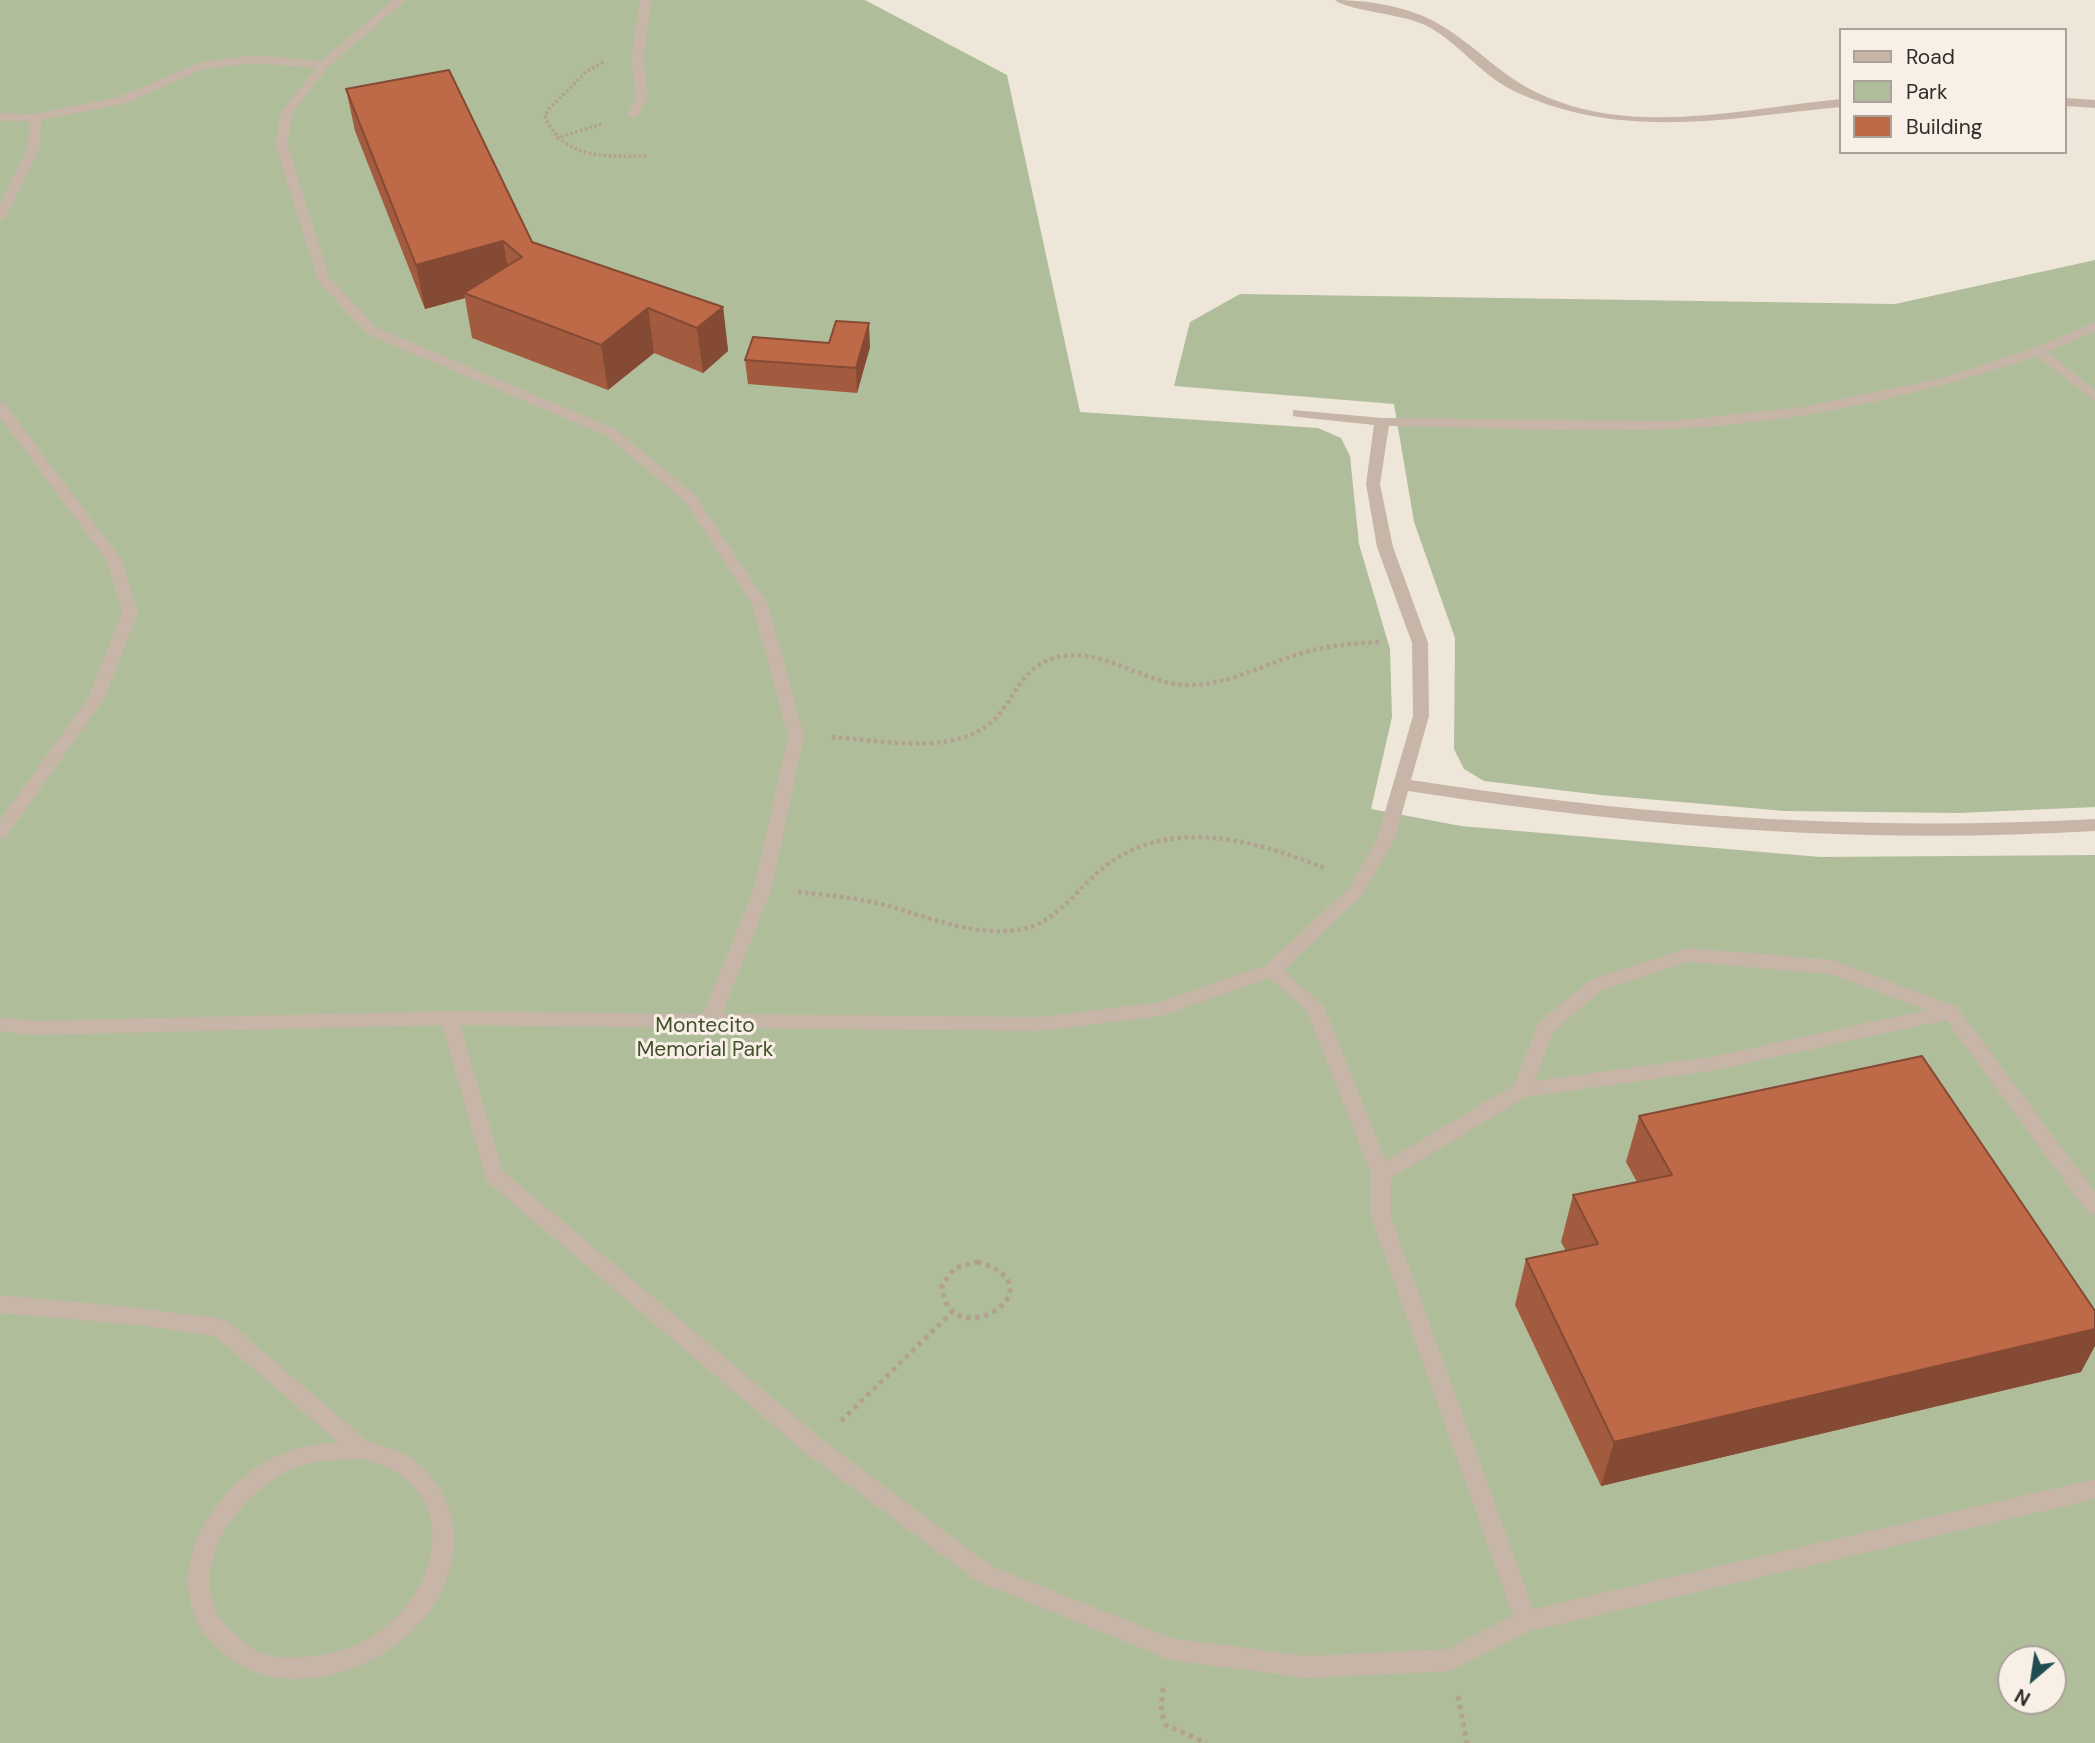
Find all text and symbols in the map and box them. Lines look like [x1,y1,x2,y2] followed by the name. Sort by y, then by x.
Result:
[1840,28,2067,154] legend
[1906,43,1955,71] text: Road
[1906,78,1947,106] text: Park
[1906,113,1982,141] text: Building
[637,1013,773,1063] park label: Montecito Memorial Park
[1997,1645,2067,1715] north arrow
[2010,1683,2035,1711] text: N

